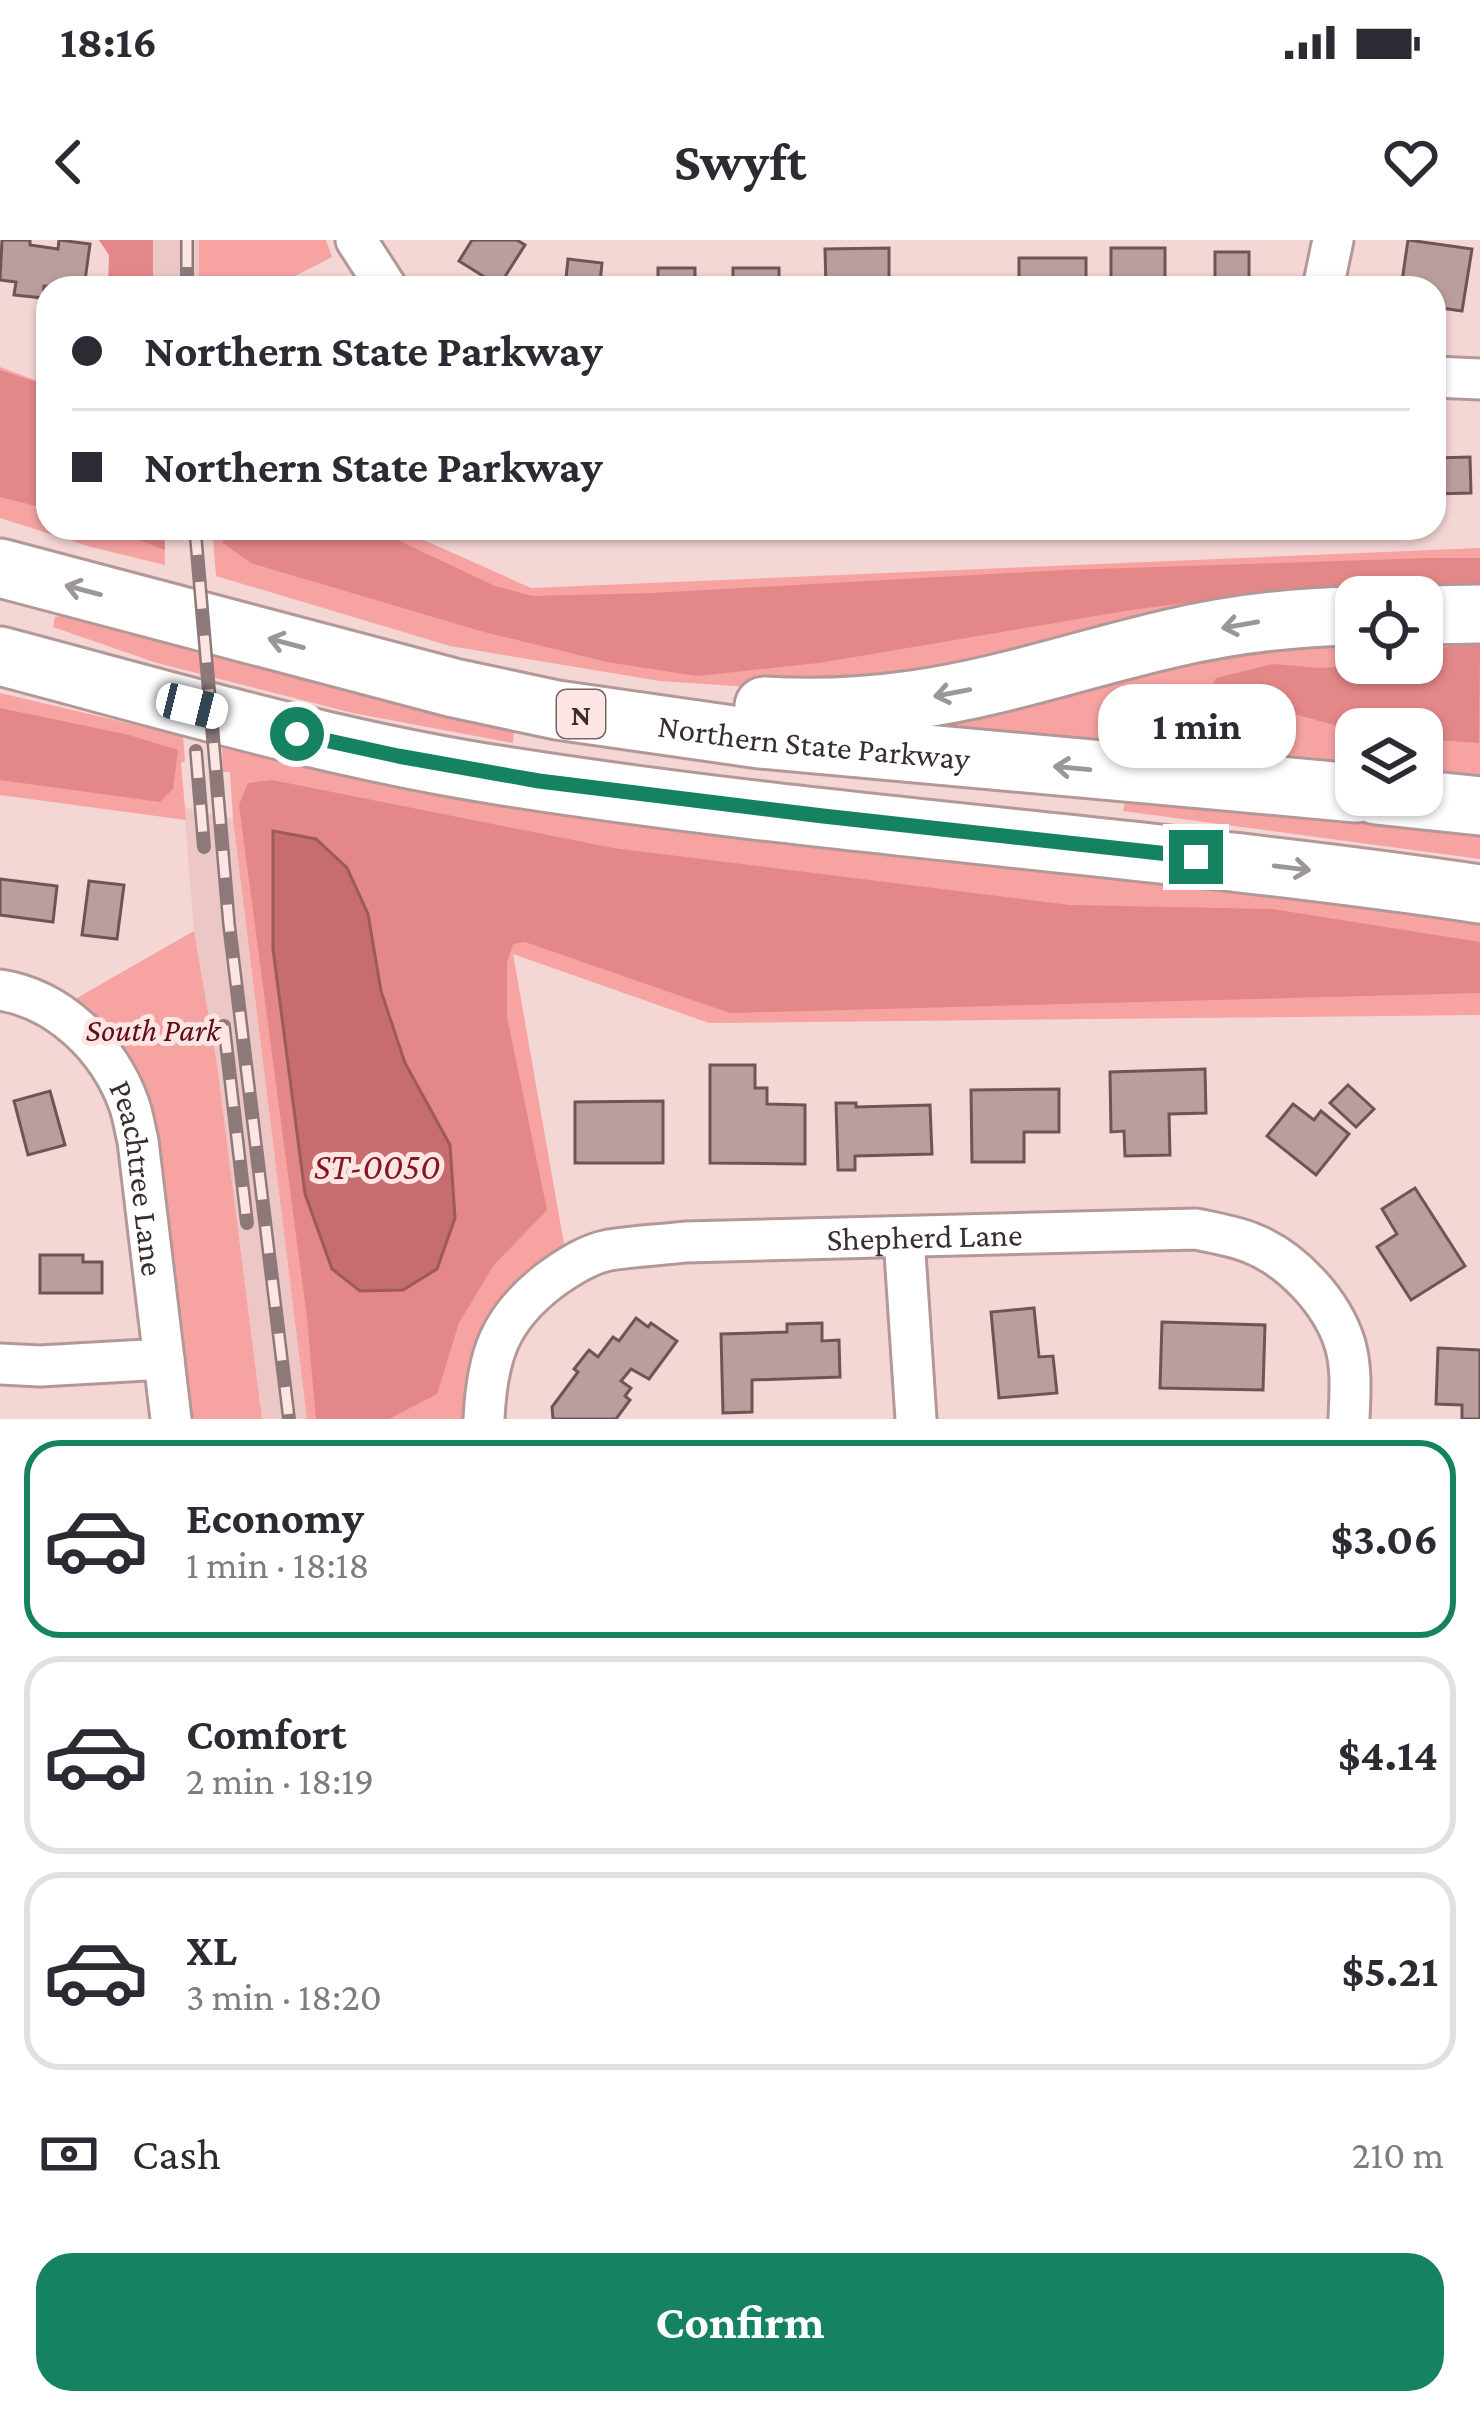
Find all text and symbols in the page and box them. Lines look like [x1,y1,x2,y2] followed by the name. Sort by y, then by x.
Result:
[60,17,157,67] text: 18:16
[36,129,102,195] icon: back
[1378,129,1444,195] icon: heart
[674,132,806,192] text: Swyft
[144,326,603,376] text: Northern State Parkway
[144,442,603,492] text: Northern State Parkway
[1335,576,1443,816] map controls
[1335,576,1443,684] button: locate
[65,577,103,599] one-way arrow
[1221,615,1260,638] one-way arrow
[267,631,305,653] one-way arrow
[153,680,231,732] car
[934,683,973,705] one-way arrow
[1097,683,1295,767] callout: 1 min
[557,690,605,738] road number: N
[1153,704,1241,747] text: 1 min
[656,706,973,777] street label: Northern State Parkway
[270,707,324,761] route start
[1335,708,1443,816] button: layers
[1053,756,1092,779] one-way arrow
[1169,830,1223,884] route end
[1272,858,1311,880] one-way arrow
[86,1011,222,1048] park label: South Park
[103,1074,172,1278] street label: Peachtree Lane
[314,1147,440,1187] water label: ST-0050
[826,1215,1023,1257] street label: Shepherd Lane
[42,1485,150,1593] icon: car
[186,1493,364,1543] text: Economy
[1330,1514,1438,1564] text: $3.06
[186,1543,370,1586] text: 1 min · 18:18
[42,1701,150,1809] icon: car
[186,1709,347,1759] text: Comfort
[1338,1730,1438,1780] text: $4.14
[186,1759,374,1802] text: 2 min · 18:19
[42,1917,150,2025] icon: car
[186,1925,237,1975] text: XL
[1341,1946,1438,1996] text: $5.21
[186,1975,382,2018] text: 3 min · 18:20
[36,2121,102,2187] icon: cash
[132,2129,221,2179] text: Cash
[1352,2133,1444,2176] text: 210 m
[36,2253,1444,2391] button: Confirm

